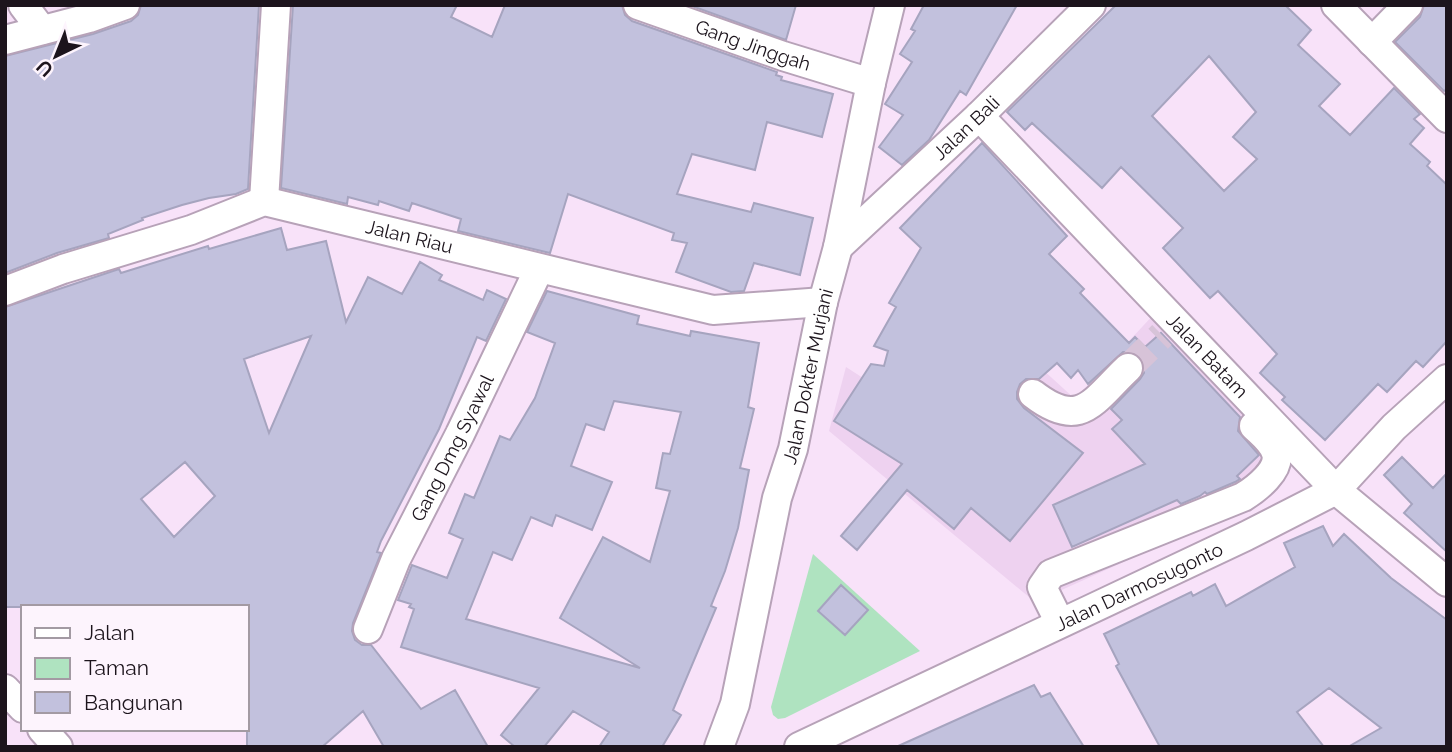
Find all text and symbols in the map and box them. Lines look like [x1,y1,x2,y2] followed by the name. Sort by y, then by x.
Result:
[693,15,813,75] street label: Gang Jinggah
[21,21,91,91] north arrow
[32,56,57,81] text: U
[928,91,1004,164] street label: Jalan Bali
[364,215,455,257] street label: Jalan Riau
[778,286,837,467] street label: Jalan Dokter Murjani
[1162,309,1253,402] street label: Jalan Batam
[406,370,498,525] street label: Gang Dmg Syawal
[1052,538,1226,635] street label: Jalan Darmosugonto
[21,605,248,731] legend
[84,620,135,645] text: Jalan
[84,655,149,680] text: Taman
[84,690,183,715] text: Bangunan

